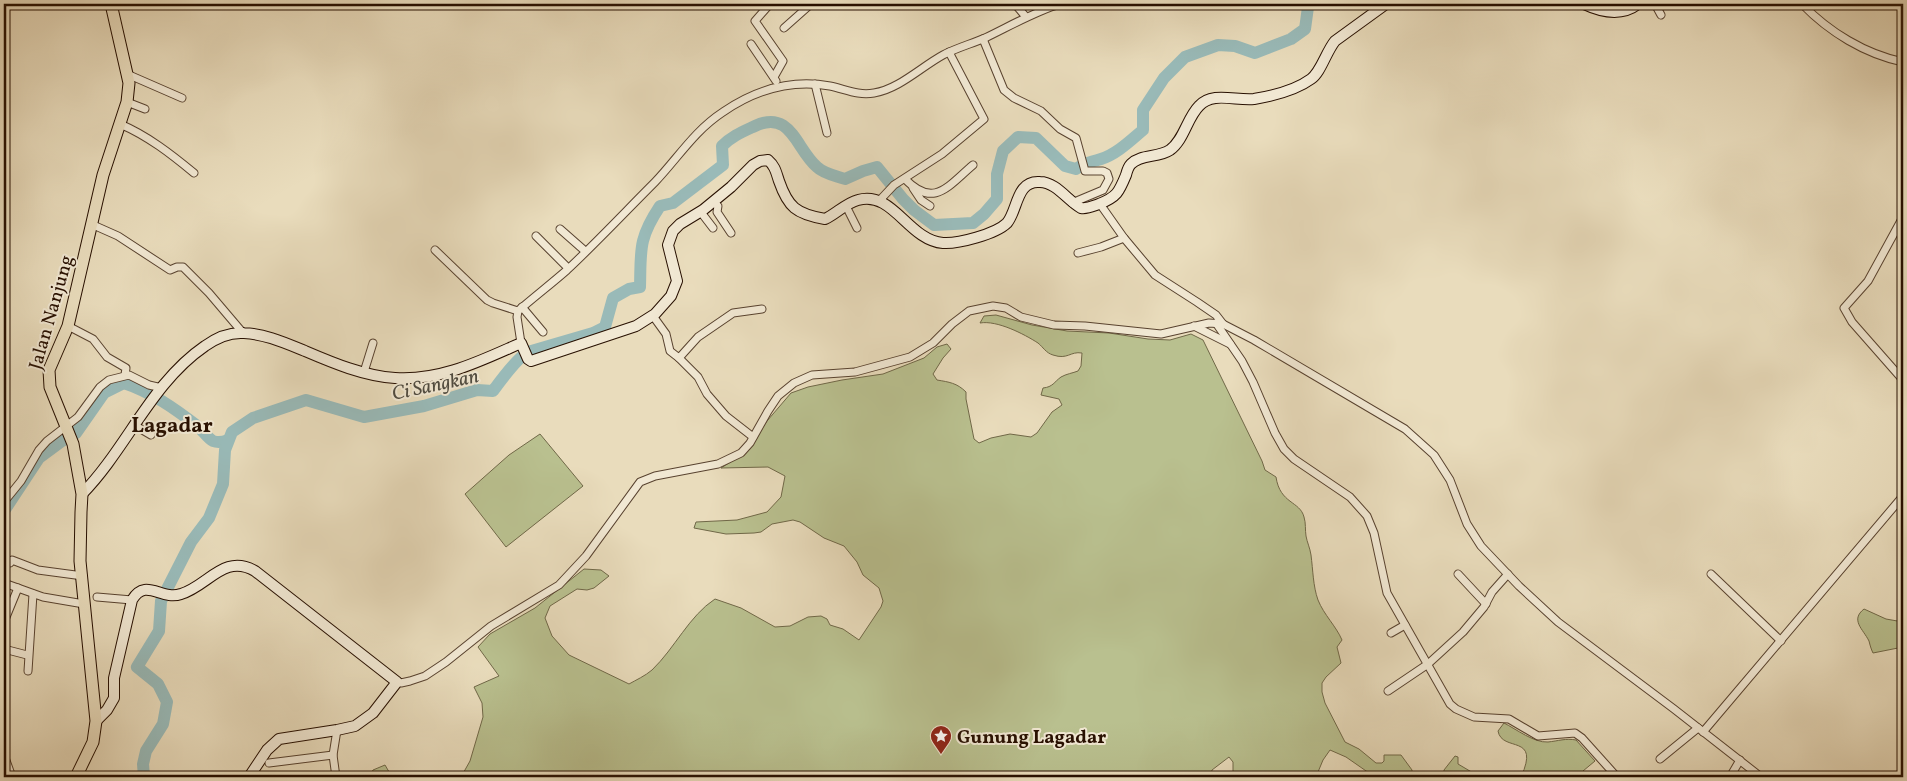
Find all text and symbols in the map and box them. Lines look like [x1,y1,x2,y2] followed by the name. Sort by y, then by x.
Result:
[23,252,81,373] street label: Jalan Nanjung
[389,363,481,409] water label: Ci Sangkan
[131,412,213,441] district label: Lagadar
[929,724,953,755] place icon: Gunung Lagadar
[957,725,1106,751] place label: Gunung Lagadar

